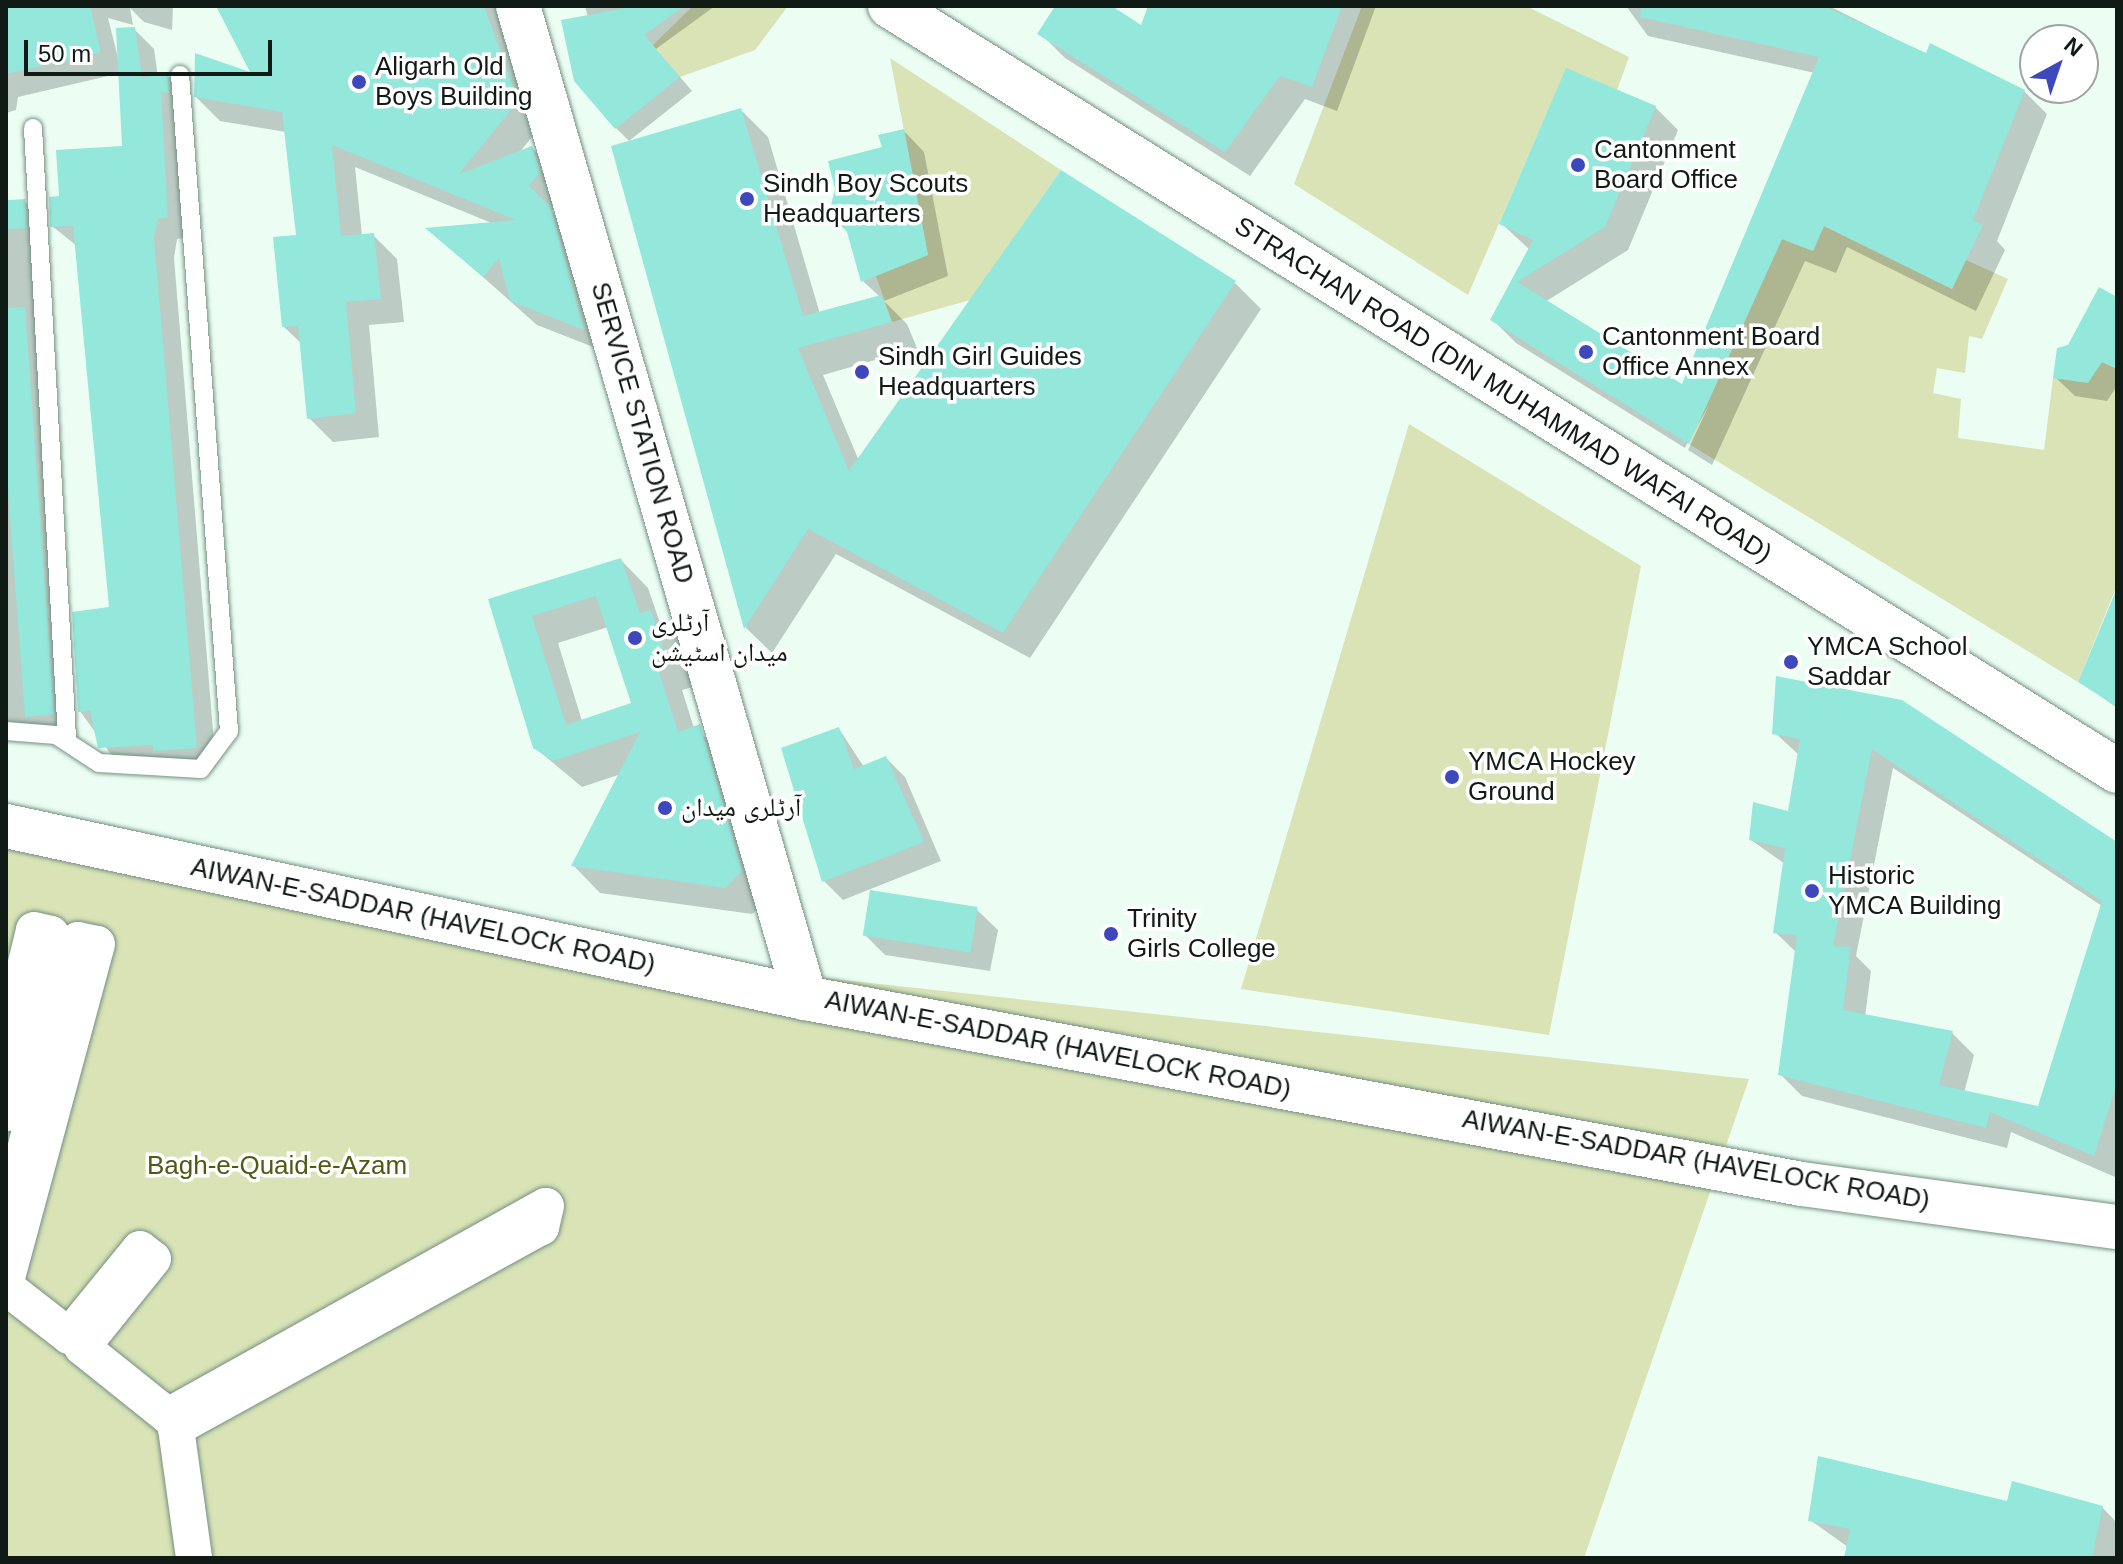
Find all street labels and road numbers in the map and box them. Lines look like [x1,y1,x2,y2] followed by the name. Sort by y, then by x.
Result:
[1229,211,1777,569] street label: STRACHAN ROAD (DIN MUHAMMAD WAFAI ROAD)
[584,279,700,587] street label: SERVICE STATION ROAD
[188,851,658,981] street label: AIWAN-E-SADDAR (HAVELOCK ROAD)
[822,984,1294,1106] street label: AIWAN-E-SADDAR (HAVELOCK ROAD)
[1460,1103,1932,1217] street label: AIWAN-E-SADDAR (HAVELOCK ROAD)

